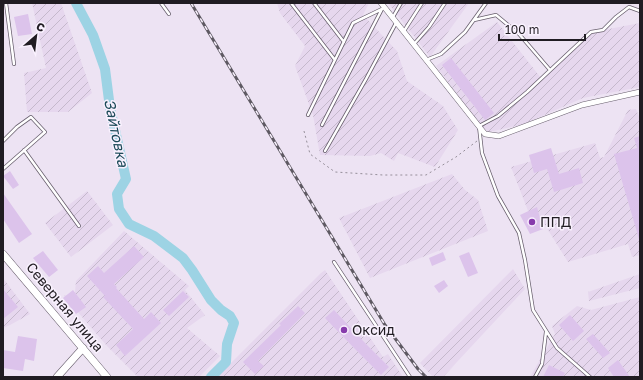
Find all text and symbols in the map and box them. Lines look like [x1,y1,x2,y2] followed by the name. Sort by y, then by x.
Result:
[16,16,56,56] north arrow
[499,16,585,42] scale bar
[34,19,48,34] text: С
[505,22,539,37] text: 100 m
[101,97,133,169] water label: Зайтовка
[540,213,571,230] place label: ППД
[527,217,537,227] marker: ППД
[23,259,108,355] street label: Северная улица
[352,321,395,338] place label: Оксид
[339,325,349,335] marker: Оксид

